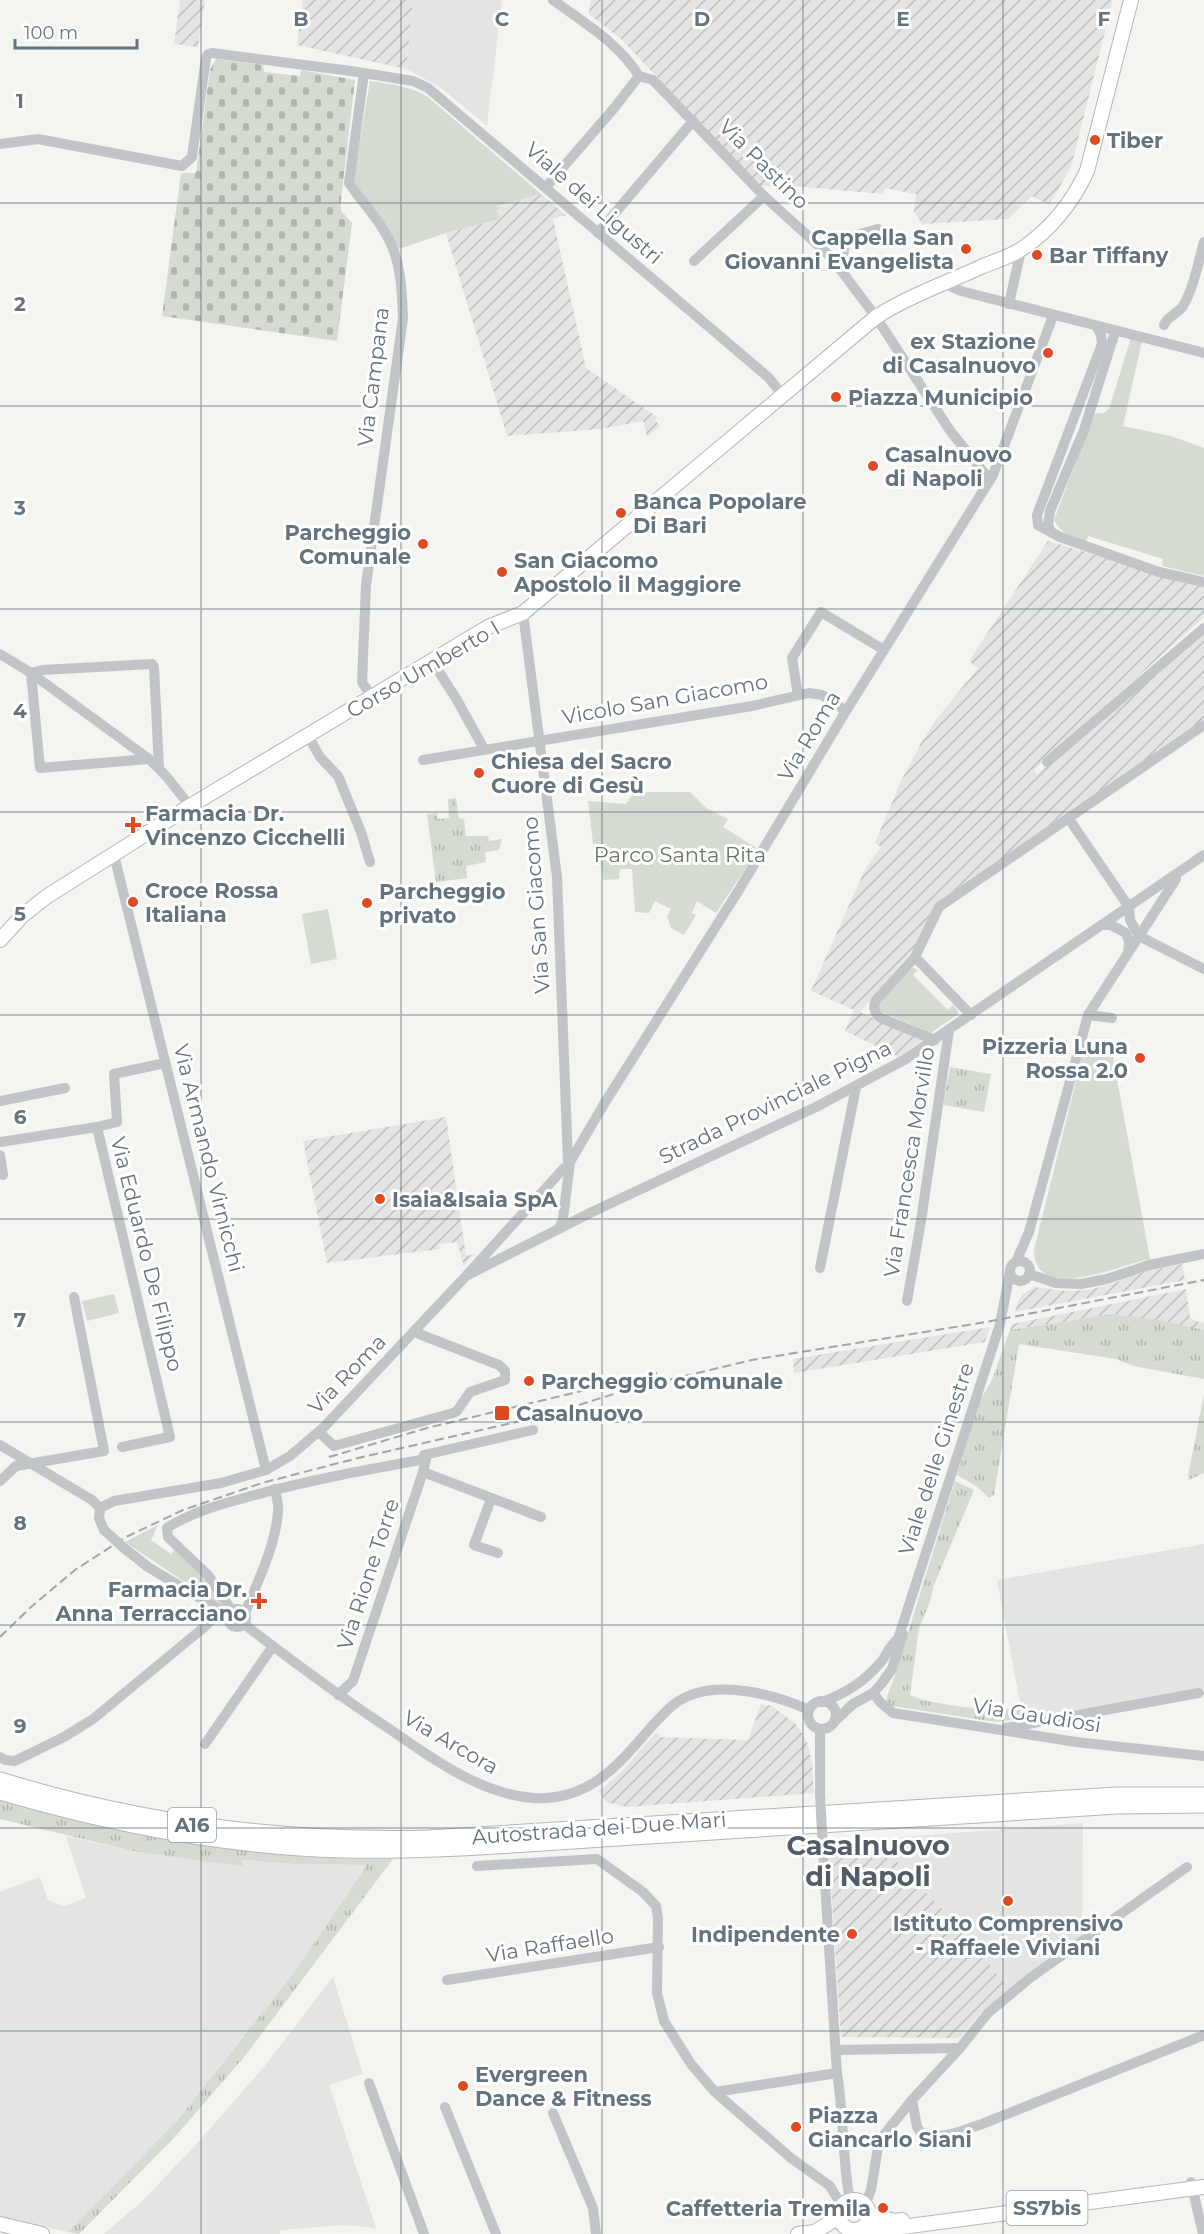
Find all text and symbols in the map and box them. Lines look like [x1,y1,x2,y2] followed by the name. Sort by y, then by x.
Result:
[293,7,309,31] text: B
[495,7,510,31] text: C
[694,7,710,31] text: D
[896,7,910,31] text: E
[1098,7,1111,31] text: F
[15,12,136,50] scale bar
[24,22,78,44] text: 100 m
[16,89,24,113] text: 1
[714,114,814,214] street label: Via Pastino
[1107,128,1163,153] place label: Tiber
[1088,133,1102,147] marker: Tiber
[520,137,668,269] street label: Viale dei Ligustri
[725,225,954,274] place label: Cappella San Giovanni Evangelista
[959,242,973,256] marker: Cappella San Giovanni Evangelista
[1049,243,1169,268] place label: Bar Tiffany
[1030,248,1044,262] marker: Bar Tiffany
[14,292,26,316] text: 2
[352,306,394,448] street label: Via Campana
[882,329,1036,378] place label: ex Stazione di Casalnuovo
[1041,346,1055,360] marker: ex Stazione di Casalnuovo
[848,385,1033,410] place label: Piazza Municipio
[829,390,843,404] marker: Piazza Municipio
[885,442,1012,491] place label: Casalnuovo di Napoli
[866,459,880,473] marker: Casalnuovo di Napoli
[633,489,806,538] place label: Banca Popolare Di Bari
[13,496,26,520] text: 3
[614,506,628,520] marker: Banca Popolare Di Bari
[284,520,411,569] place label: Parcheggio Comunale
[416,537,430,551] marker: Parcheggio Comunale
[513,548,741,597] place label: San Giacomo Apostolo il Maggiore
[495,565,509,579] marker: San Giacomo Apostolo il Maggiore
[342,615,504,723] street label: Corso Umberto I
[560,669,770,729] street label: Vicolo San Giacomo
[772,686,846,786] street label: Via Roma
[13,699,27,723] text: 4
[491,749,672,798] place label: Chiesa del Sacro Cuore di Gesù
[472,766,486,780] marker: Chiesa del Sacro Cuore di Gesù
[144,801,345,850] place label: Farmacia Dr. Vincenzo Cicchelli
[517,816,555,994] street label: Via San Giacomo
[126,818,140,832] marker: Farmacia Dr. Vincenzo Cicchelli
[594,842,766,867] park label: Parco Santa Rita
[145,878,279,927] place label: Croce Rossa Italiana
[379,879,506,928] place label: Parcheggio privato
[126,895,140,909] marker: Croce Rossa Italiana
[360,896,374,910] marker: Parcheggio privato
[14,902,26,926] text: 5
[982,1034,1128,1083] place label: Pizzeria Luna Rossa 2.0
[655,1035,895,1169] street label: Strada Provinciale Pigna
[169,1041,249,1275] street label: Via Armando Virnicchi
[878,1045,940,1279] street label: Via Francesca Morvillo
[1133,1051,1147,1065] marker: Pizzeria Luna Rossa 2.0
[14,1105,27,1129] text: 6
[106,1134,188,1374] street label: Via Eduardo De Filippo
[392,1187,558,1212] place label: Isaia&Isaia SpA
[373,1192,387,1206] marker: Isaia&Isaia SpA
[14,1308,26,1332] text: 7
[303,1329,391,1419] street label: Via Roma
[893,1360,979,1558] street label: Viale delle Ginestre
[541,1369,783,1394] place label: Parcheggio comunale
[522,1374,536,1388] marker: Parcheggio comunale
[516,1401,643,1426] place label: Casalnuovo
[493,1404,511,1422] marker: Casalnuovo
[332,1495,404,1653] street label: Via Rione Torre
[13,1511,27,1535] text: 8
[54,1577,247,1626] place label: Farmacia Dr. Anna Terracciano
[252,1594,266,1608] marker: Farmacia Dr. Anna Terracciano
[971,1693,1103,1737] street label: Via Gaudiosi
[399,1705,503,1779] street label: Via Arcora
[14,1714,26,1738] text: 9
[471,1807,727,1849] street label: Autostrada dei Due Mari
[168,1808,216,1842] road number: A16
[786,1829,950,1893] district label: Casalnuovo di Napoli
[1001,1894,1015,1908] marker: Istituto Comprensivo - Raffaele Viviani
[893,1911,1124,1960] place label: Istituto Comprensivo - Raffaele Viviani
[691,1922,840,1947] place label: Indipendente
[484,1923,616,1967] street label: Via Raffaello
[845,1927,859,1941] marker: Indipendente
[475,2062,652,2111] place label: Evergreen Dance & Fitness
[456,2079,470,2093] marker: Evergreen Dance & Fitness
[808,2103,972,2152] place label: Piazza Giancarlo Siani
[789,2120,803,2134] marker: Piazza Giancarlo Siani
[1006,2191,1088,2225] road number: SS7bis
[666,2196,871,2221] place label: Caffetteria Tremila
[876,2201,890,2215] marker: Caffetteria Tremila

